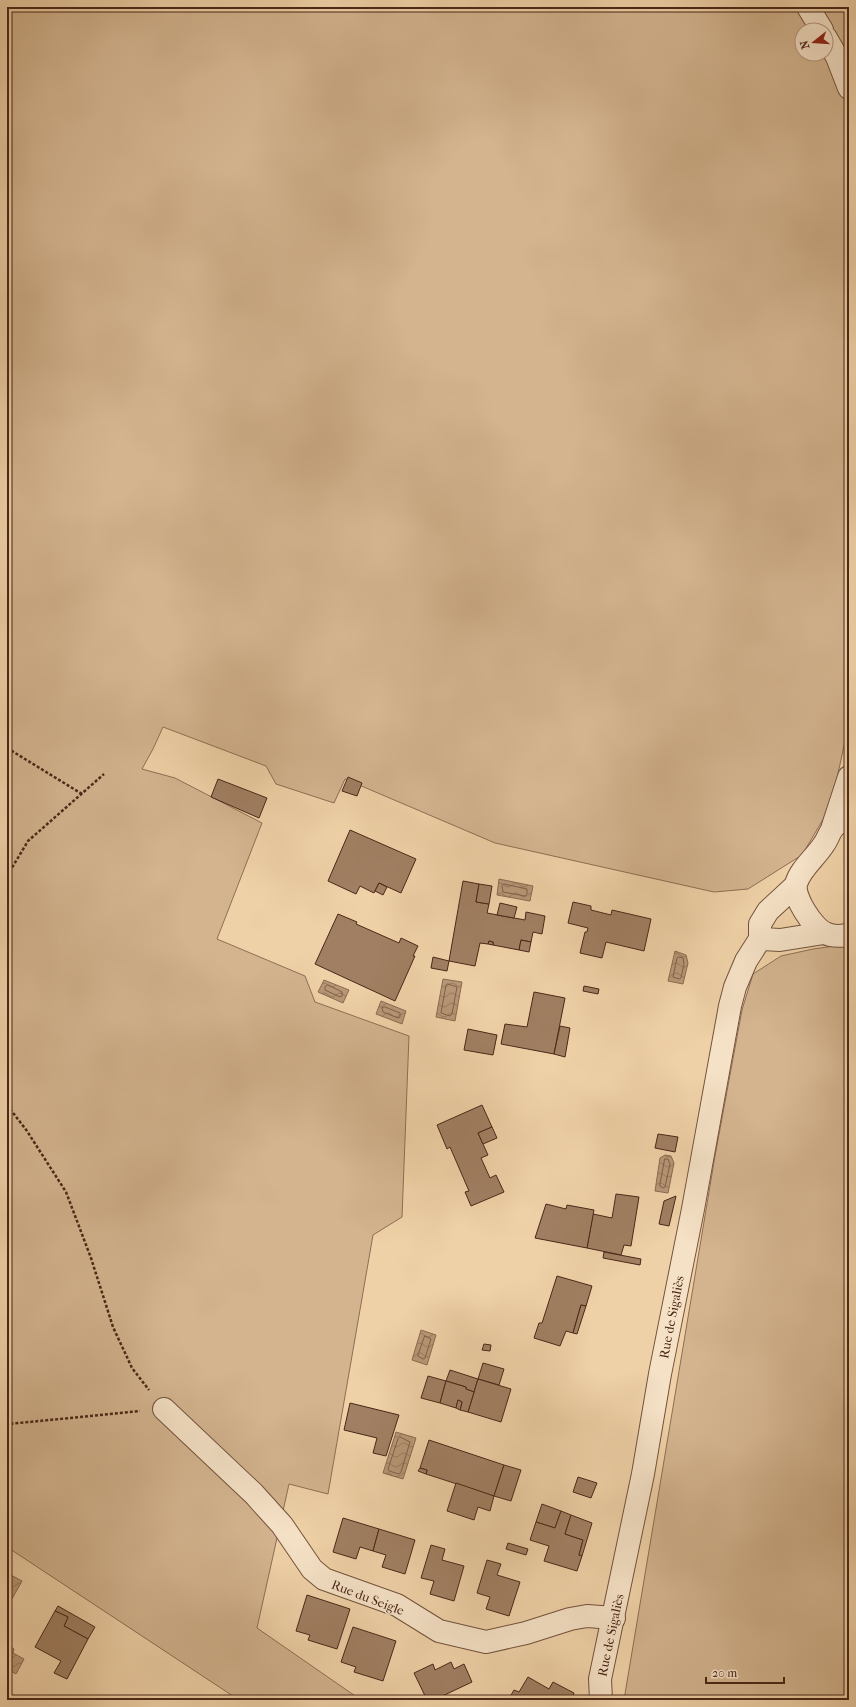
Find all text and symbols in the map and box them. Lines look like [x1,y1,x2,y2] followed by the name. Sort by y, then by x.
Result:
[794,22,834,62] north arrow
[797,38,812,51] text: N
[656,1274,687,1360] street label: Rue de Sigaliès
[329,1577,407,1618] street label: Rue du Seigle
[594,1592,627,1678] street label: Rue de Sigaliès
[706,1659,784,1685] scale bar
[712,1666,737,1680] text: 20 m

